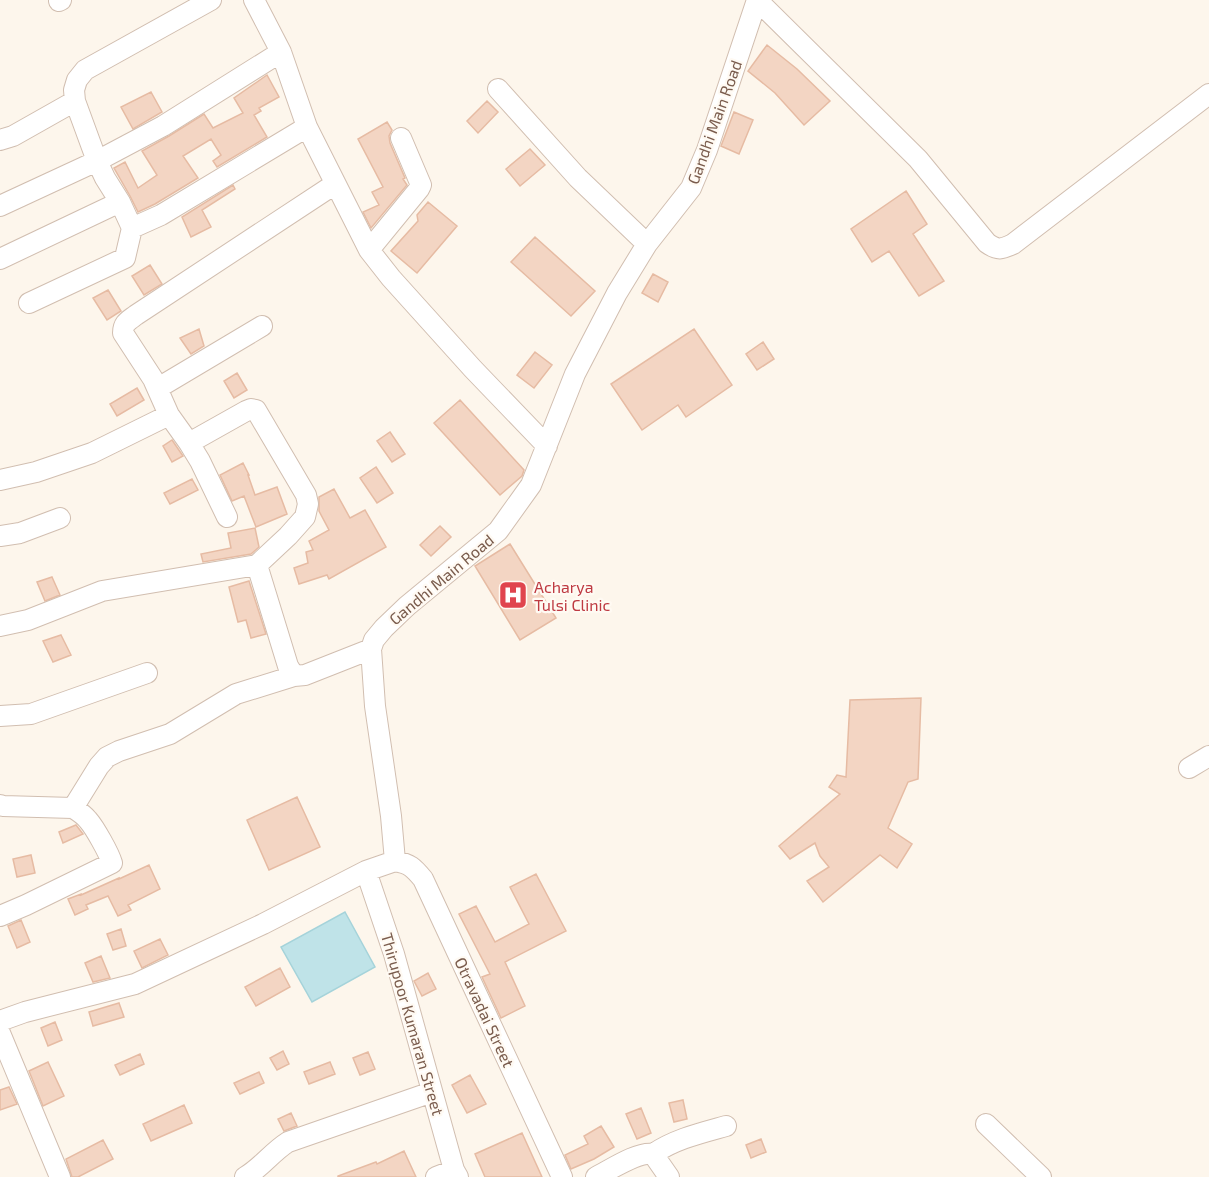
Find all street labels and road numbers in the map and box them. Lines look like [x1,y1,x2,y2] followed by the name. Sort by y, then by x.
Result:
[683,57,745,187] street label: Gandhi Main Road
[385,530,497,628] street label: Gandhi Main Road
[378,931,448,1117] street label: Thirupoor Kumaran Street
[451,954,519,1070] street label: Otravadai Street

